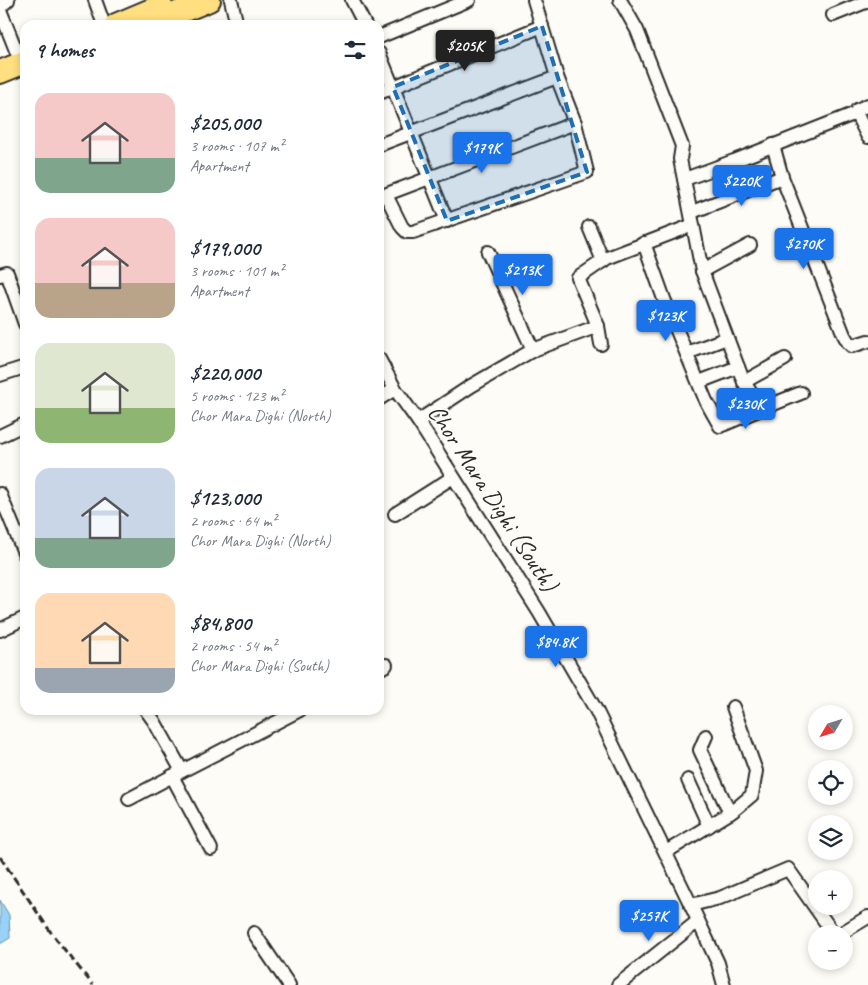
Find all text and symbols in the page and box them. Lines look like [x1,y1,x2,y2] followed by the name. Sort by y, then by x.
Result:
[430,30,500,72] pin: $205K
[341,36,369,64] icon: filters
[447,36,483,56] text: $205K
[35,37,94,63] text: 9 homes
[190,110,260,136] text: $205,000
[75,113,135,173] icon: home
[447,132,517,174] pin: $179K
[190,136,284,156] text: 3 rooms · 107 m²
[464,138,500,158] text: $179K
[190,156,249,176] text: Apartment
[707,164,777,207] pin: $220K
[724,171,760,191] text: $220K
[769,228,839,270] pin: $270K
[786,234,822,254] text: $270K
[190,235,260,261] text: $179,000
[75,238,135,298] icon: home
[488,254,558,296] pin: $213K
[505,260,541,280] text: $213K
[190,261,284,281] text: 3 rooms · 101 m²
[190,281,249,301] text: Apartment
[631,300,701,342] pin: $123K
[648,306,684,326] text: $123K
[190,360,260,386] text: $220,000
[75,363,135,423] icon: home
[190,386,284,406] text: 5 rooms · 123 m²
[711,388,781,430] pin: $230K
[728,394,764,414] text: $230K
[421,398,566,599] street label: Chor Mara Dighi (South)
[190,406,331,426] text: Chor Mara Dighi (North)
[190,485,260,511] text: $123,000
[75,488,135,548] icon: home
[190,511,276,531] text: 2 rooms · 64 m²
[190,531,331,551] text: Chor Mara Dighi (North)
[190,610,251,636] text: $84,800
[75,613,135,673] icon: home
[515,626,597,668] pin: $84.8K
[536,632,576,652] text: $84.8K
[190,636,276,656] text: 2 rooms · 54 m²
[190,656,329,676] text: Chor Mara Dighi (South)
[808,705,852,750] north arrow
[808,705,853,970] map controls
[808,760,853,805] button: locate
[808,815,853,860] button: layers
[808,870,853,915] button: +
[614,900,684,942] pin: $257K
[631,906,667,926] text: $257K
[808,925,853,970] button: −

